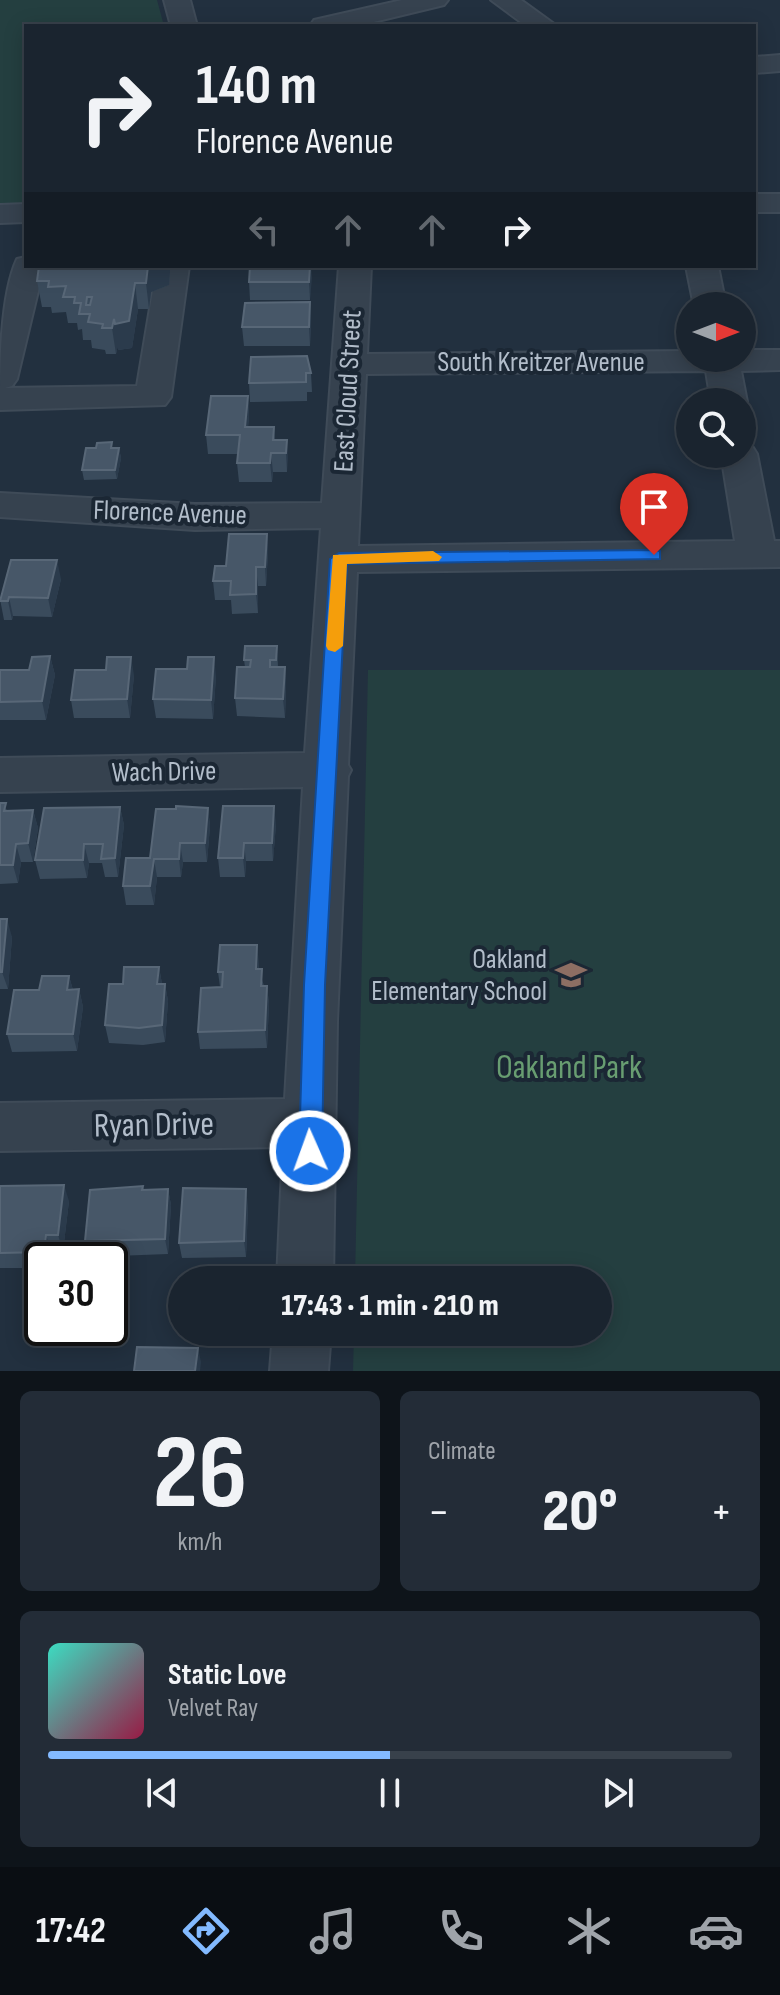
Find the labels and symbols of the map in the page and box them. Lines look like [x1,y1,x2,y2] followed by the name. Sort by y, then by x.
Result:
[676,292,756,372] north arrow
[327,309,369,473] street label: East Cloud Street
[437,346,645,379] street label: South Kreitzer Avenue
[620,473,688,555] pin
[93,494,247,532] street label: Florence Avenue
[111,755,217,789] street label: Wach Drive
[371,943,547,1008] place label: Oakland Elementary School
[554,958,588,992] school or university icon: Oakland Elementary School
[496,1047,642,1088] park label: Oakland Park
[94,1103,214,1147] street label: Ryan Drive
[268,1109,352,1193] position arrow
[24,1242,128,1346] speed limit sign: 30

